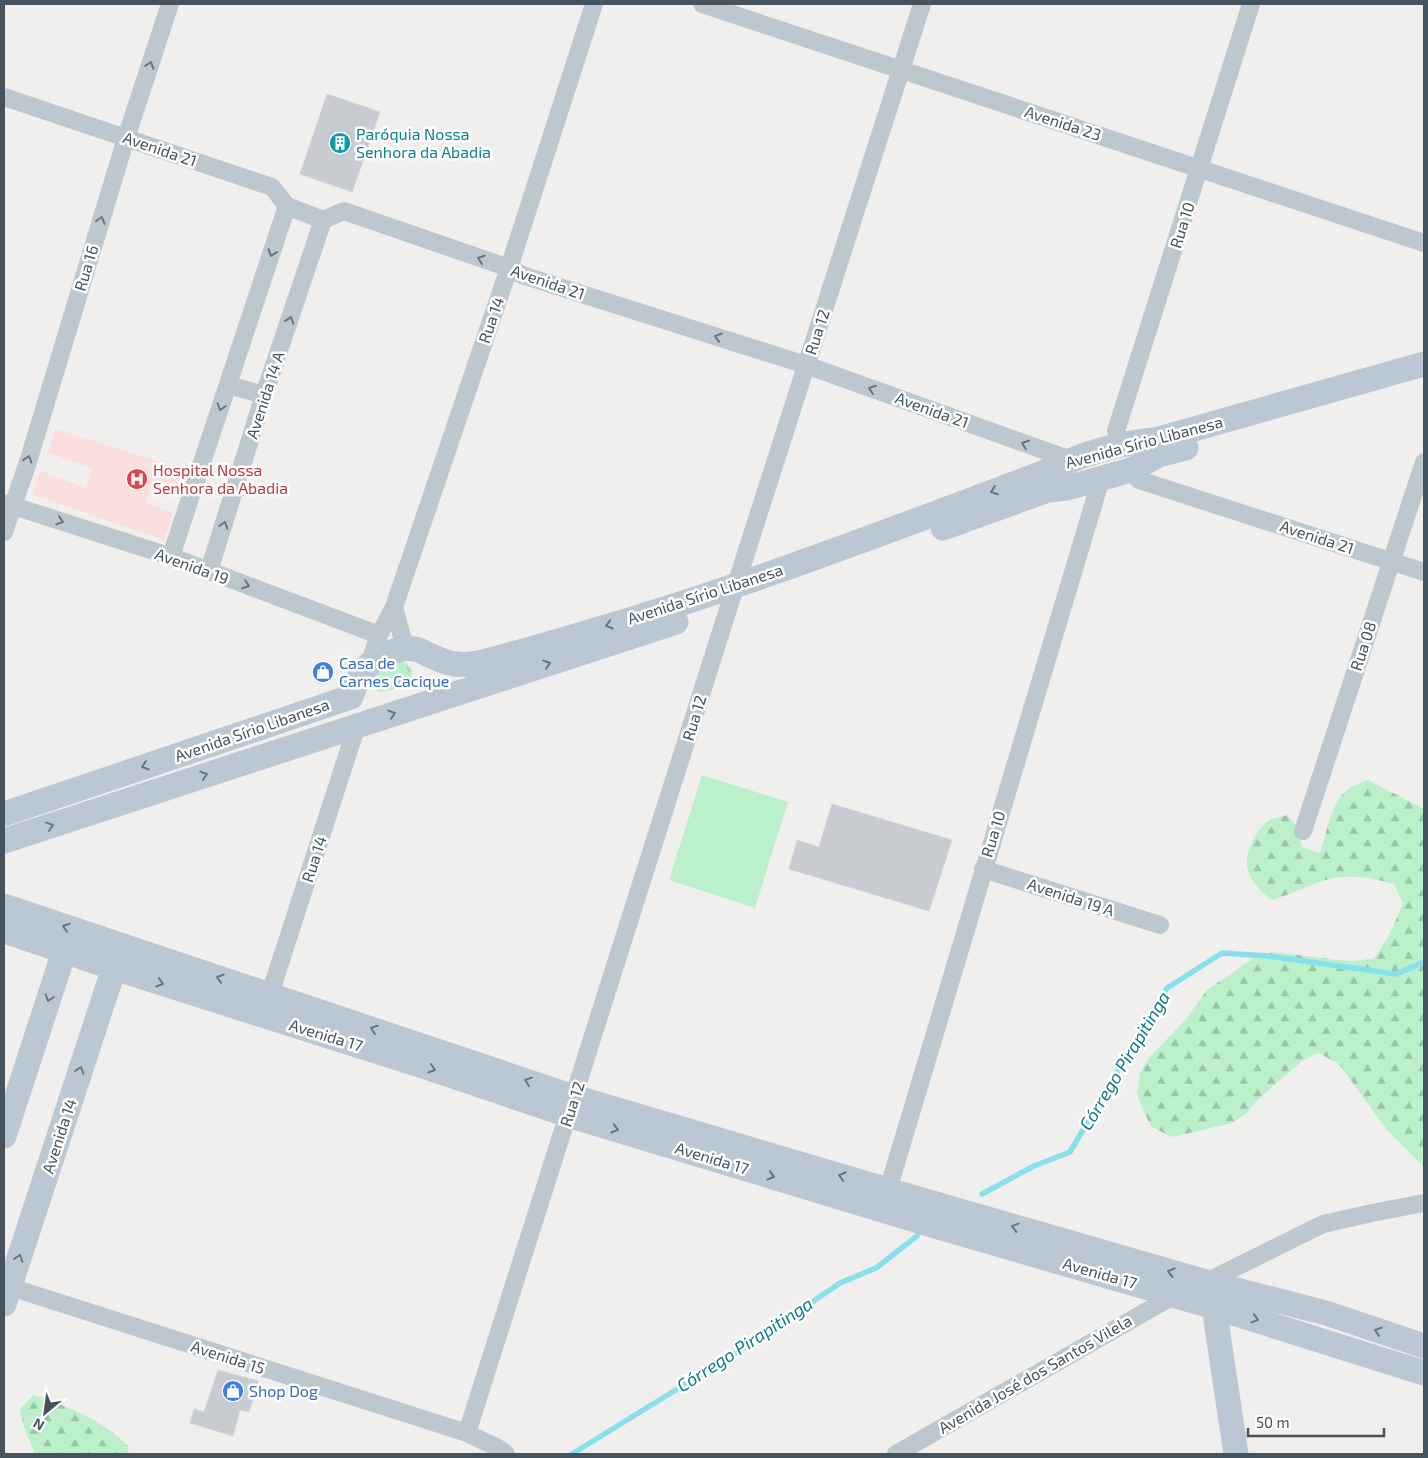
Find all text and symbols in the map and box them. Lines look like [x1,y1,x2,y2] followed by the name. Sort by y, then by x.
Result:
[144,62,154,70] one-way arrow
[1023,101,1104,144] street label: Avenida 23
[356,124,491,161] place label: Paróquia Nossa Senhora da Abadia
[121,127,200,170] street label: Avenida 21
[328,131,352,155] building icon: Paróquia Nossa Senhora da Abadia
[1165,199,1198,250] street label: Rua 10
[95,217,105,225] one-way arrow
[70,243,101,293] street label: Rua 16
[267,248,277,256] one-way arrow
[477,255,485,265] one-way arrow
[509,260,588,303] street label: Avenida 21
[474,294,507,345] street label: Rua 14
[800,307,833,357] street label: Rua 12
[284,317,294,325] one-way arrow
[714,333,722,343] one-way arrow
[241,349,288,441] street label: Avenida 14 A
[868,385,877,395] one-way arrow
[893,387,971,432] street label: Avenida 21
[216,402,226,411] one-way arrow
[1063,411,1225,472] street label: Avenida Sírio Libanesa
[1021,440,1029,450] one-way arrow
[23,456,33,464] one-way arrow
[153,460,288,497] place label: Hospital Nossa Senhora da Abadia
[125,467,149,491] hospital icon: Hospital Nossa Senhora da Abadia
[990,485,999,495] one-way arrow
[55,515,63,525] one-way arrow
[1278,516,1357,557] street label: Avenida 21
[218,521,228,529] one-way arrow
[153,543,232,588] street label: Avenida 19
[625,559,785,628] street label: Avenida Sírio Libanesa
[242,579,250,589] one-way arrow
[606,619,614,629] one-way arrow
[1346,619,1379,673] street label: Rua 08
[339,653,449,690] place label: Casa de Carnes Cacique
[311,660,335,684] shop icon: Casa de Carnes Cacique
[542,660,550,670] one-way arrow
[678,693,709,743] street label: Rua 12
[172,694,332,765] street label: Avenida Sírio Libanesa
[387,709,396,719] one-way arrow
[142,761,150,771] one-way arrow
[200,771,208,781] one-way arrow
[977,808,1009,859] street label: Rua 10
[45,822,54,832] one-way arrow
[297,833,330,884] street label: Rua 14
[1025,874,1117,919] street label: Avenida 19 A
[62,922,70,932] one-way arrow
[216,973,225,983] one-way arrow
[156,977,164,987] one-way arrow
[1074,987,1174,1134] water label: Córrego Pirapitinga
[45,993,55,1002] one-way arrow
[287,1014,365,1055] street label: Avenida 17
[370,1025,379,1035] one-way arrow
[427,1063,436,1073] one-way arrow
[75,1067,85,1075] one-way arrow
[524,1077,533,1087] one-way arrow
[555,1079,588,1129] street label: Rua 12
[37,1096,80,1176] street label: Avenida 14
[610,1123,619,1133] one-way arrow
[673,1137,751,1178] street label: Avenida 17
[766,1170,774,1180] one-way arrow
[839,1172,847,1182] one-way arrow
[1012,1222,1020,1232] one-way arrow
[1061,1253,1139,1292] street label: Avenida 17
[13,1254,23,1263] one-way arrow
[1168,1267,1176,1277] one-way arrow
[672,1292,817,1396] water label: Córrego Pirapitinga
[935,1310,1135,1437] street label: Avenida José dos Santos Vilela
[1251,1314,1259,1324] one-way arrow
[1374,1326,1383,1336] one-way arrow
[189,1336,267,1377] street label: Avenida 15
[221,1379,245,1403] shop icon: Shop Dog
[249,1381,318,1400] place label: Shop Dog
[20,1388,70,1438] north arrow
[1248,1406,1384,1438] scale bar
[1256,1413,1290,1431] text: 50 m
[30,1415,47,1435] text: N

